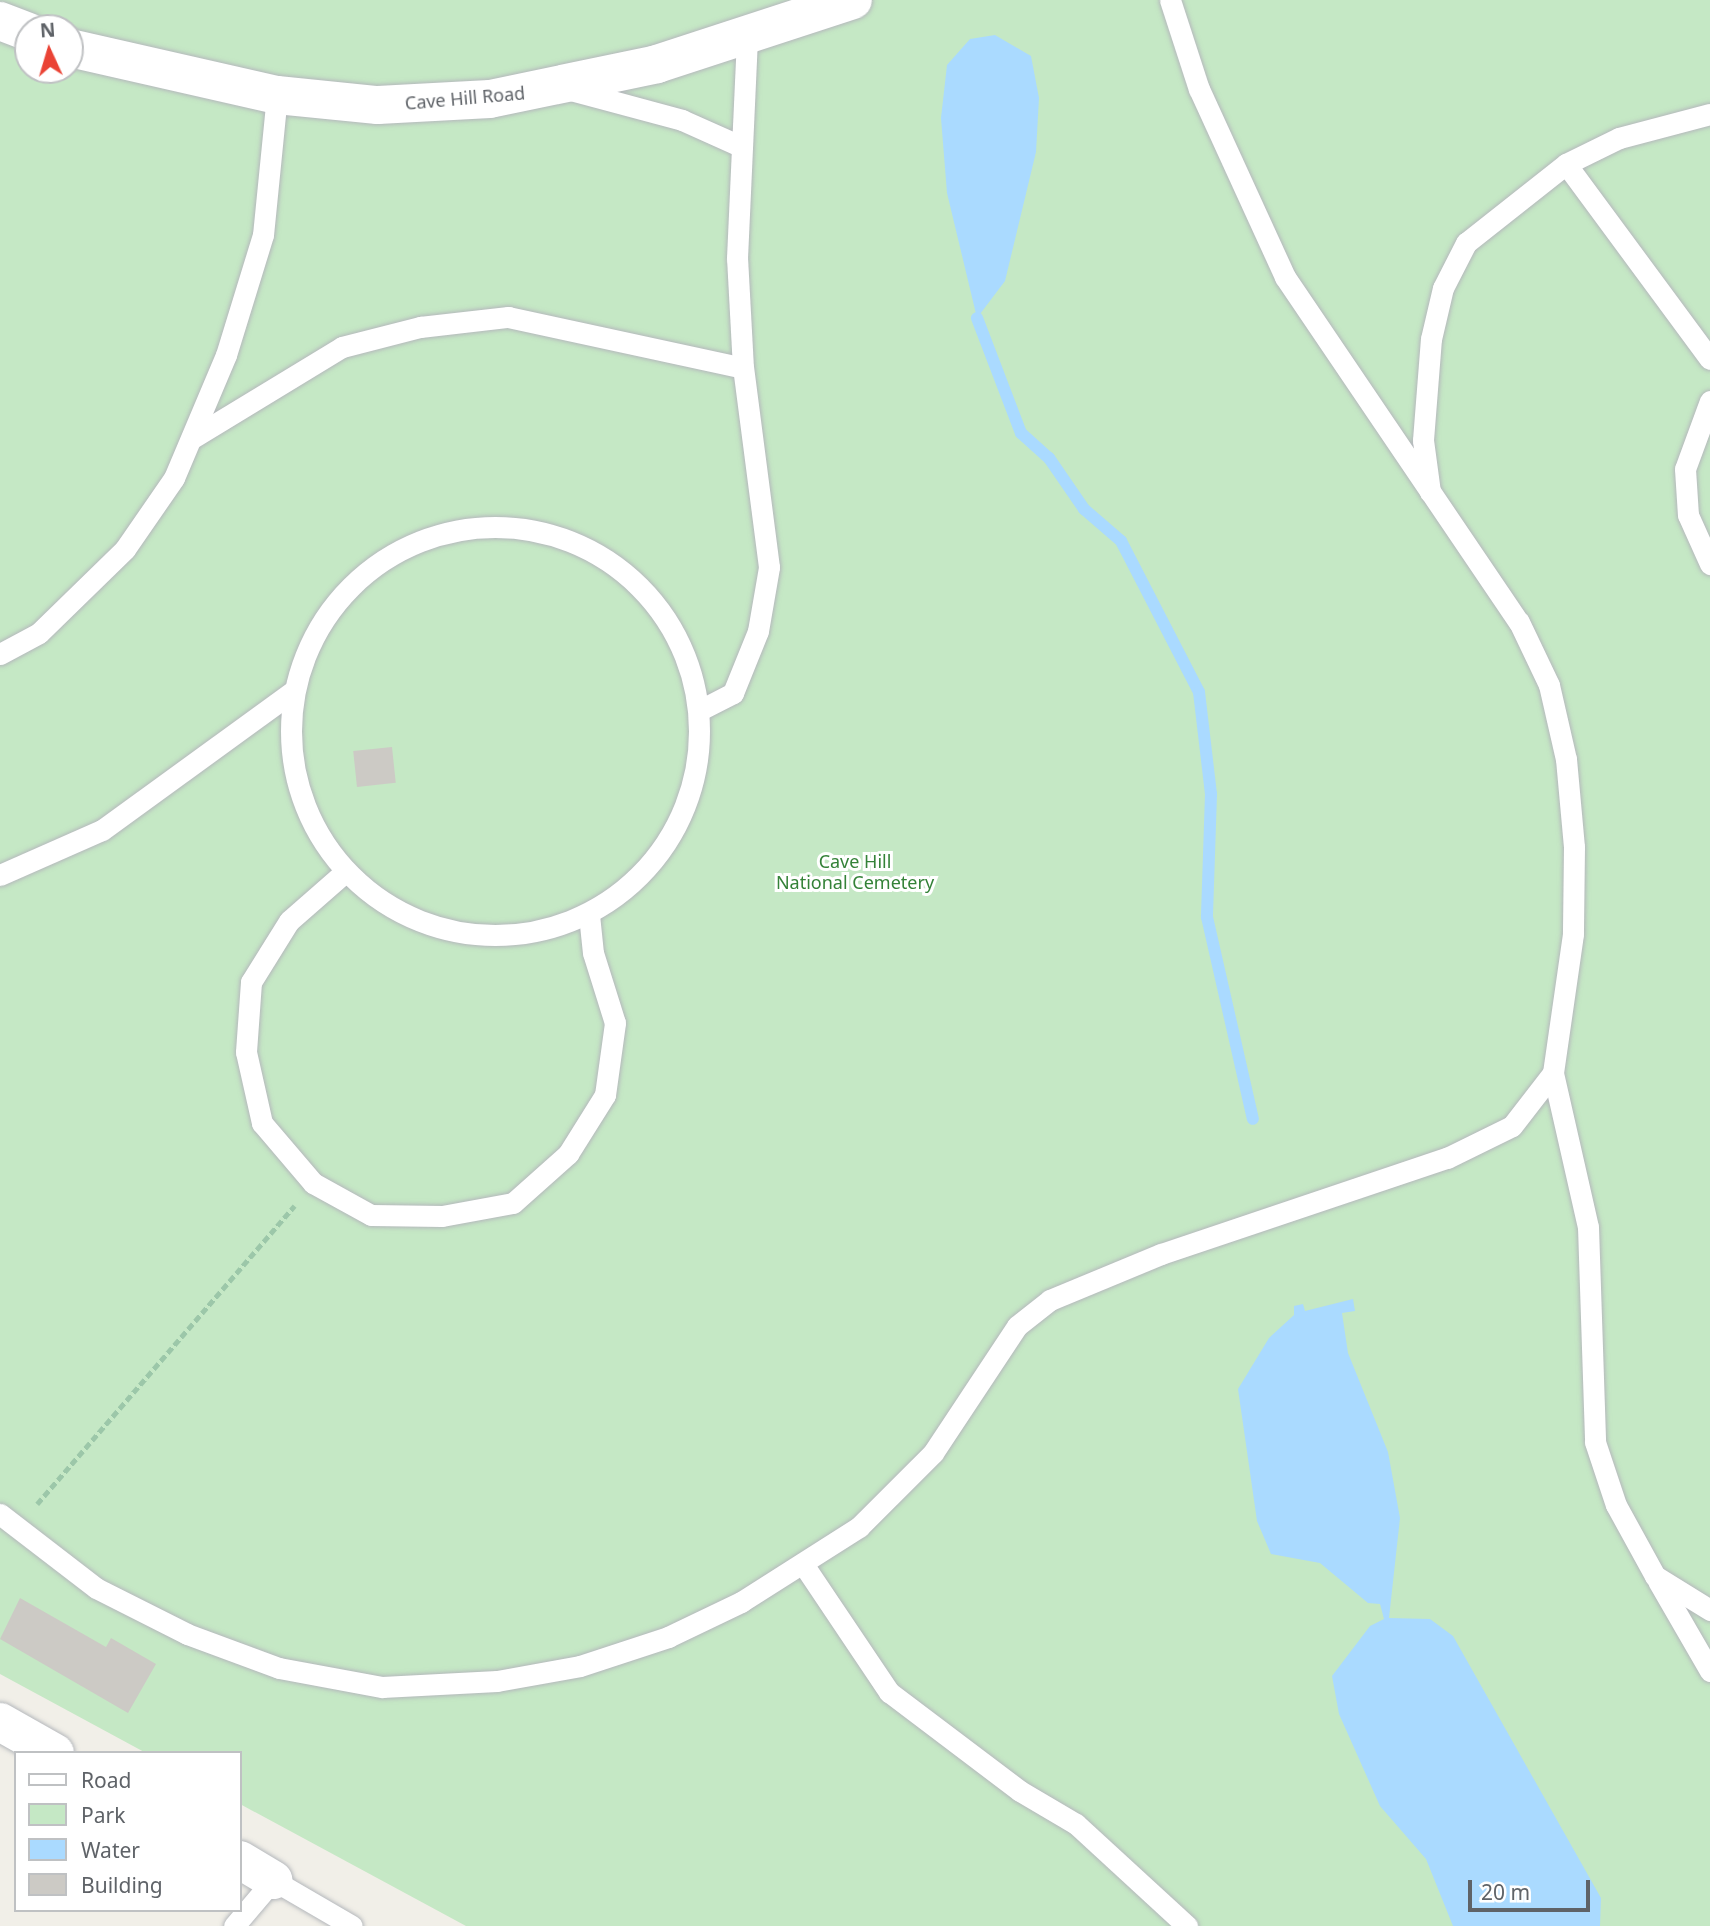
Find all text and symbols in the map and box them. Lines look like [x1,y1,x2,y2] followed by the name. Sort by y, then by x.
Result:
[14,14,84,84] north arrow
[39,17,56,44] text: N
[404,82,526,114] street label: Cave Hill Road
[776,851,934,894] park label: Cave Hill National Cemetery
[14,1751,242,1912] legend
[81,1766,131,1794] text: Road
[81,1801,125,1829] text: Park
[81,1836,140,1864] text: Water
[1472,1867,1594,1911] scale bar
[81,1871,163,1899] text: Building
[1481,1878,1530,1906] text: 20 m

